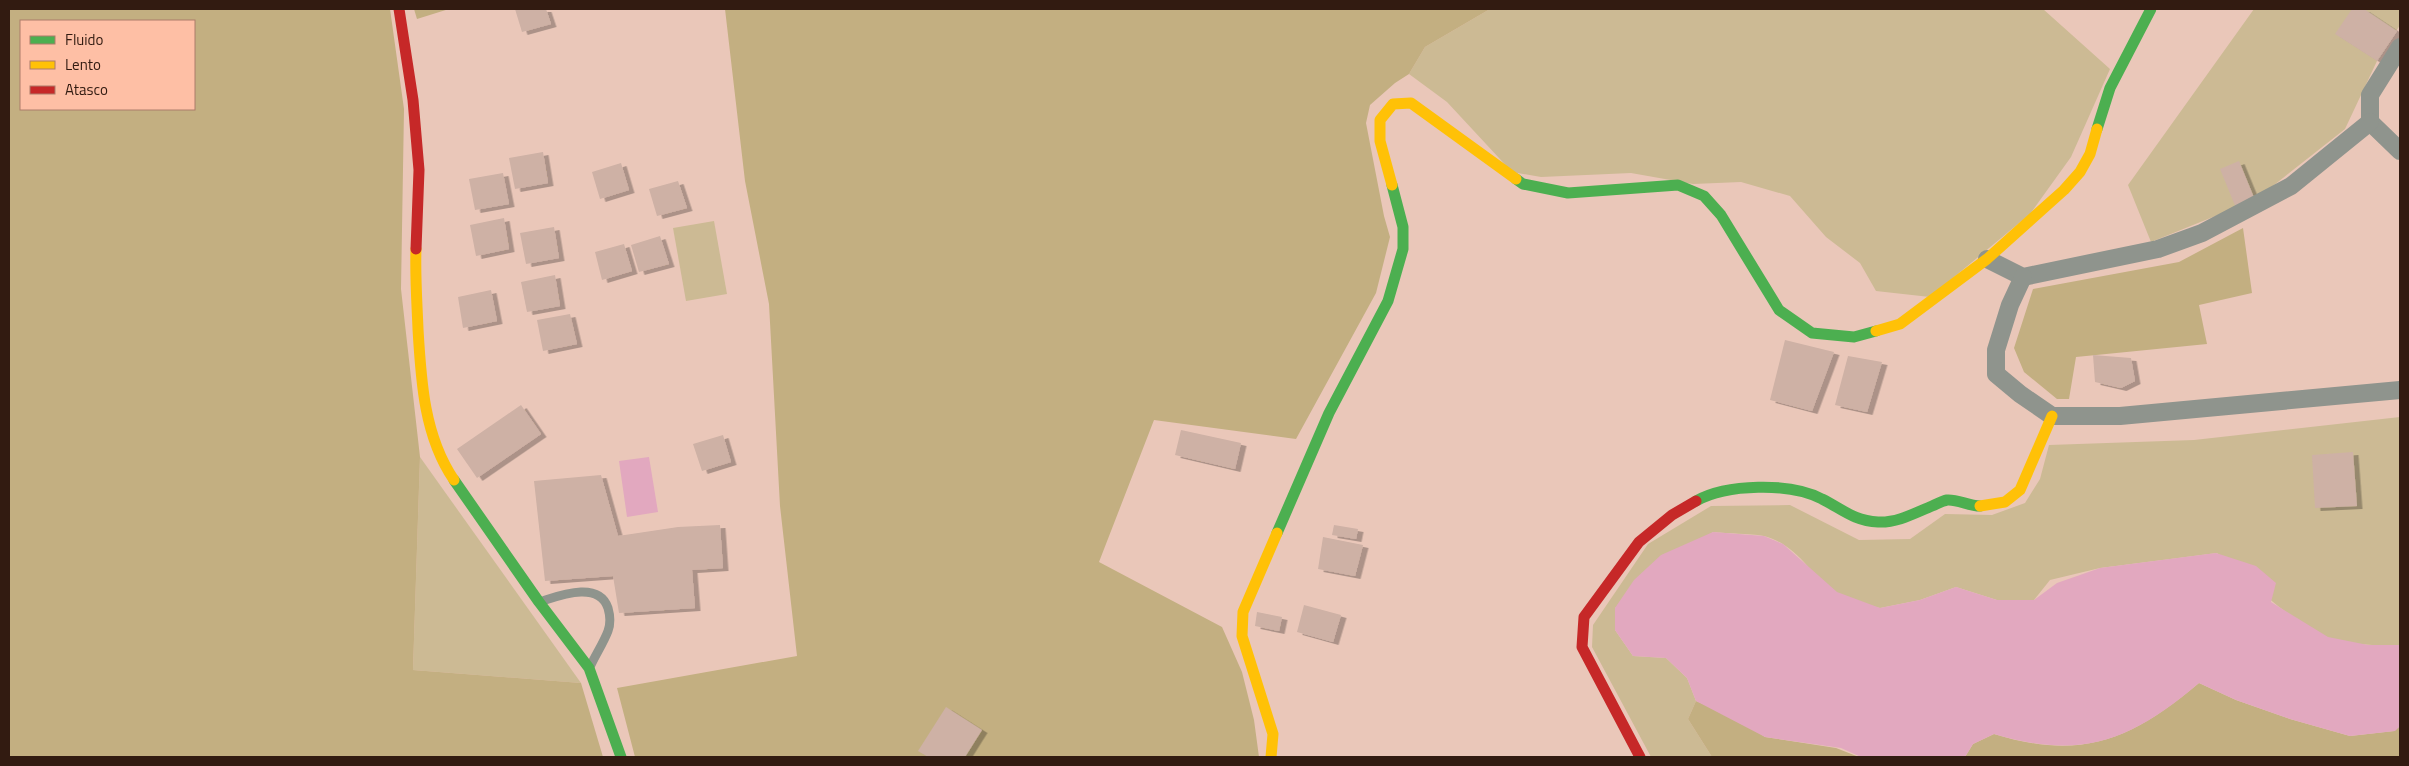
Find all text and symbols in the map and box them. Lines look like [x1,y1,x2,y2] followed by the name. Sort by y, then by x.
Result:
[20,20,195,110] legend
[65,28,104,51] text: Fluido
[65,53,101,76] text: Lento
[65,78,108,101] text: Atasco

